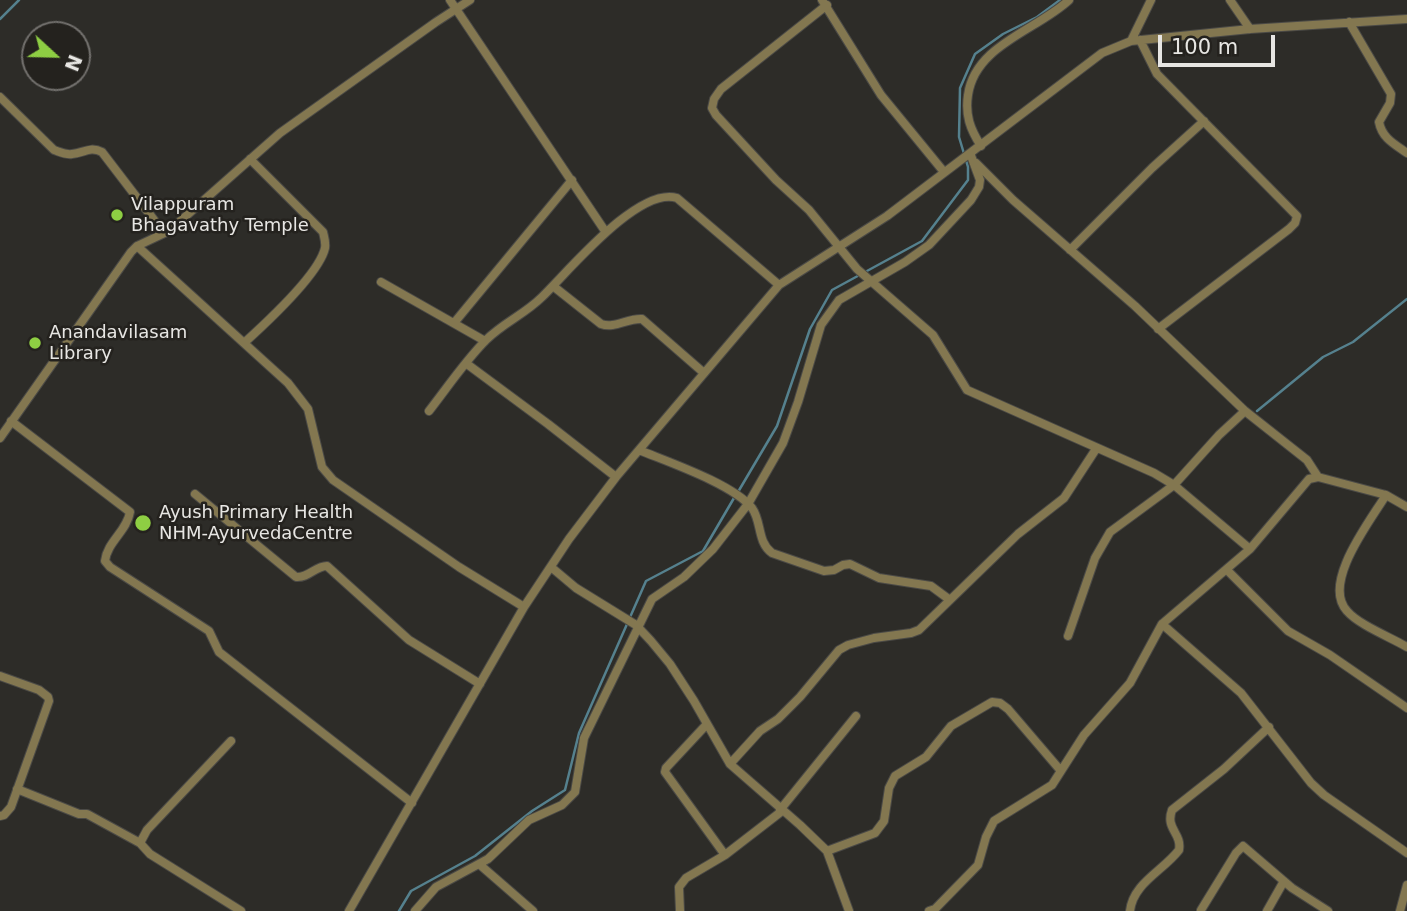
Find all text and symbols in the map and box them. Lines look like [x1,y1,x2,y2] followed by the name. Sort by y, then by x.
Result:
[21,21,91,91] north arrow
[1162,21,1279,65] scale bar
[1171,35,1238,59] text: 100 m
[60,52,87,75] text: N
[131,194,309,236] place label: Vilappuram Bhagavathy Temple
[109,207,125,223] marker: Vilappuram Bhagavathy Temple
[49,322,187,364] place label: Anandavilasam Library
[27,335,43,351] marker: Anandavilasam Library
[159,502,353,544] place label: Ayush Primary Health NHM-AyurvedaCentre
[133,513,153,533] marker: Ayush Primary Health NHM-AyurvedaCentre

